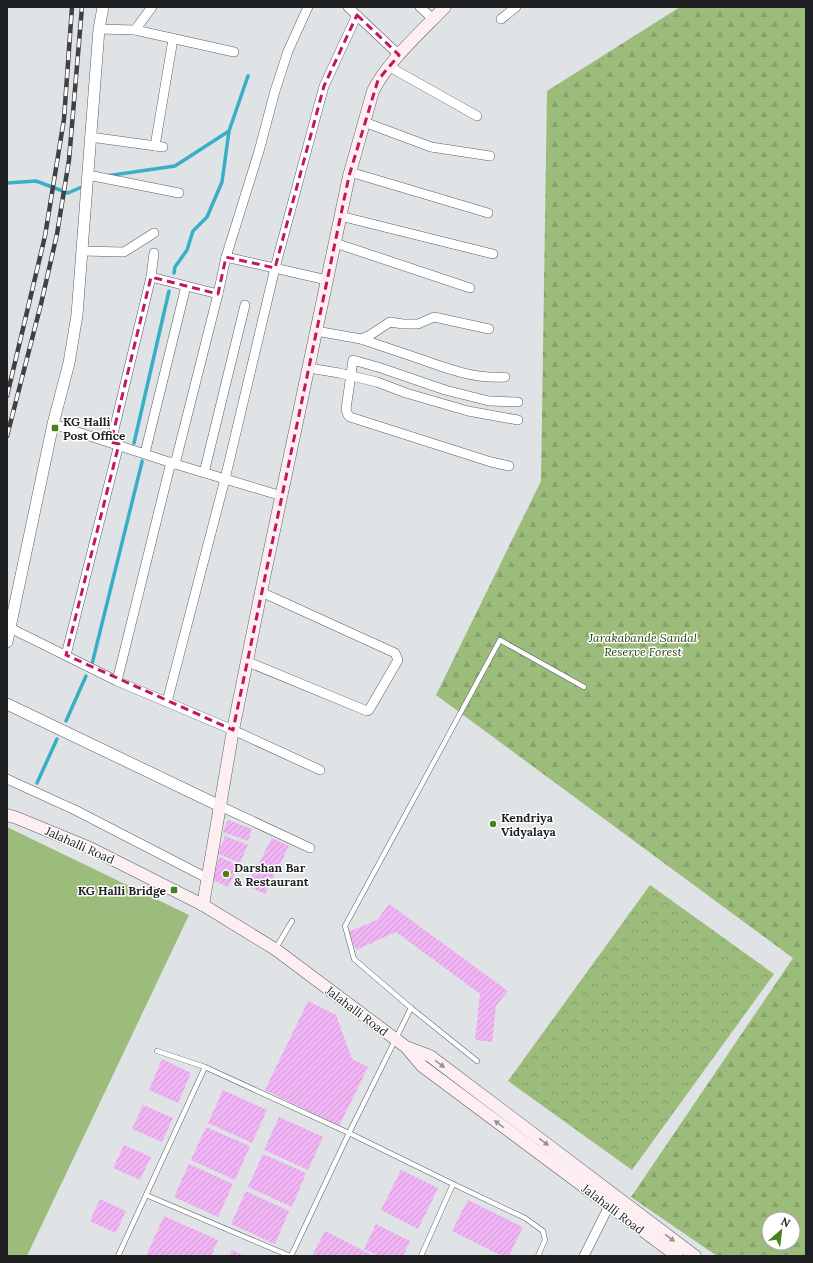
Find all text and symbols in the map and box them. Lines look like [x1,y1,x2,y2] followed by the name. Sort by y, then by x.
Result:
[63,414,126,443] place label: KG Halli Post Office
[50,423,60,433] marker: KG Halli Post Office
[588,630,698,659] park label: Jarakabande Sandal Reserve Forest
[501,810,556,839] place label: Kendriya Vidyalaya
[488,819,498,829] marker: Kendriya Vidyalaya
[42,823,117,867] street label: Jalahalli Road
[234,860,310,889] place label: Darshan Bar & Restaurant
[221,869,231,879] marker: Darshan Bar & Restaurant
[78,883,167,898] place label: KG Halli Bridge
[169,885,179,895] marker: KG Halli Bridge
[322,982,391,1039] street label: Jalahalli Road
[435,1060,446,1068] one-way arrow
[494,1120,504,1128] one-way arrow
[539,1138,549,1146] one-way arrow
[578,1180,647,1237] street label: Jalahalli Road
[761,1211,801,1251] north arrow
[779,1214,793,1231] text: N
[665,1233,675,1241] one-way arrow

